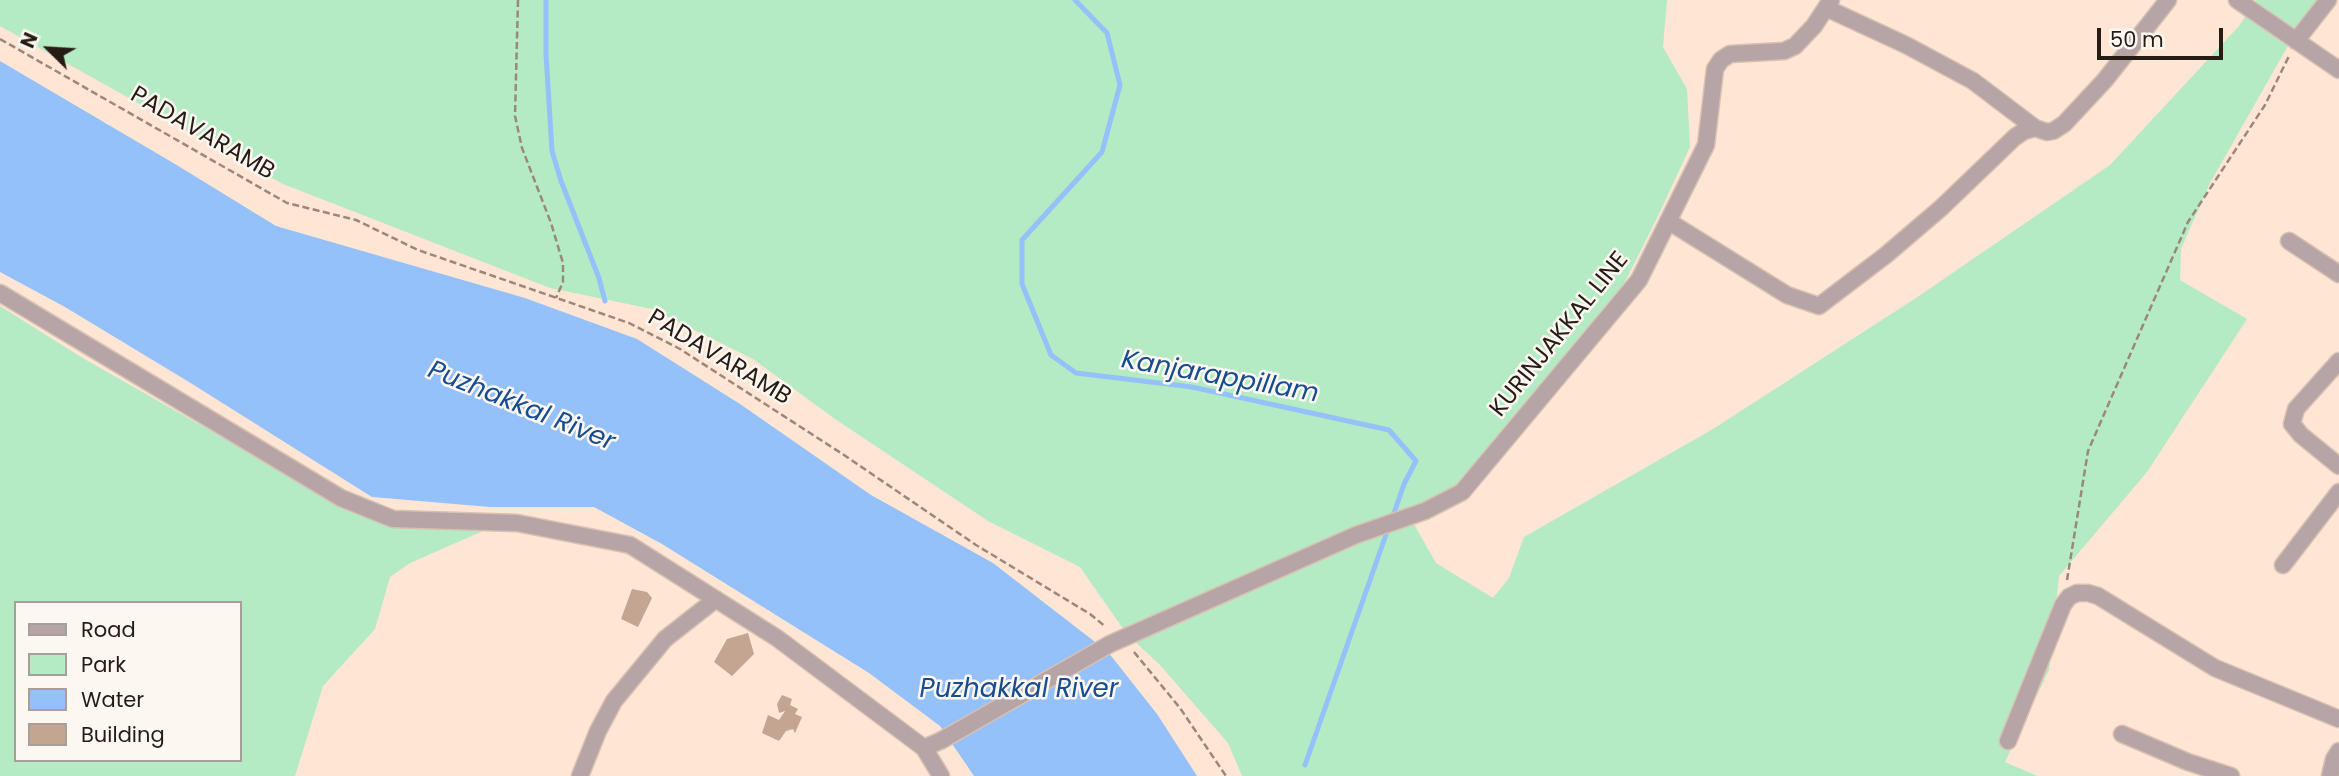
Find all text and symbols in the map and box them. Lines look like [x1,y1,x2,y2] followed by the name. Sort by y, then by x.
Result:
[14,14,84,84] north arrow
[2101,14,2227,58] scale bar
[2110,25,2164,54] text: 50 m
[14,28,45,52] text: N
[125,81,279,187] street label: PADAVARAMB
[1485,247,1635,423] street label: KURINJAKKAL LINE
[642,304,796,412] street label: PADAVARAMB
[1119,345,1321,411] water label: Kanjarappillam
[423,355,619,459] water label: Puzhakkal River
[14,601,242,762] legend
[81,615,136,644] text: Road
[81,650,126,679] text: Park
[920,674,1118,706] water label: Puzhakkal River
[81,685,144,714] text: Water
[81,720,165,749] text: Building

